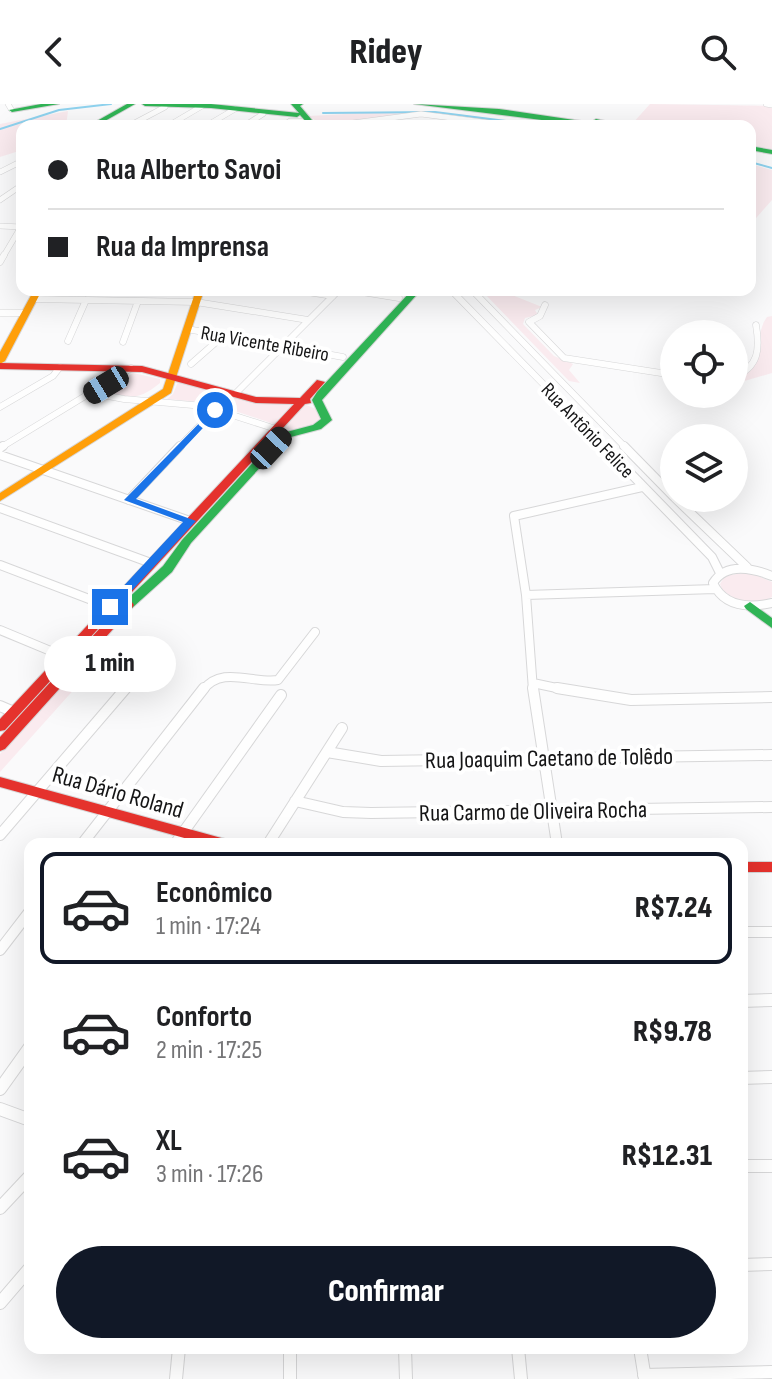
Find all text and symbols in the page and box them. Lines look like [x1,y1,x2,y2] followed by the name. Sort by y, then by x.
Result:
[32,30,76,74] icon: back
[696,30,740,74] icon: search
[350,31,422,74] text: Ridey
[96,152,281,188] text: Rua Alberto Savoi
[96,229,269,265] text: Rua da Imprensa
[660,320,748,512] map controls
[660,320,748,408] button: locate
[199,321,331,367] street label: Rua Vicente Ribeiro
[79,362,133,408] car
[536,378,639,483] street label: Rua Antônio Felice
[197,392,233,428] route start
[246,422,296,474] car
[660,424,748,512] button: layers
[92,589,128,625] route end
[44,635,176,691] callout: 1 min
[85,648,135,679] text: 1 min
[425,742,673,775] street label: Rua Joaquim Caetano de Tolêdo
[49,760,187,825] street label: Rua Dário Roland
[419,795,647,828] street label: Rua Carmo de Oliveira Rocha
[60,872,132,944] icon: car
[156,875,273,911] text: Econômico
[635,890,712,926] text: R$7.24
[156,911,261,942] text: 1 min · 17:24
[60,996,132,1068] icon: car
[156,999,252,1035] text: Conforto
[633,1014,712,1050] text: R$9.78
[156,1035,262,1066] text: 2 min · 17:25
[60,1120,132,1192] icon: car
[156,1123,182,1159] text: XL
[622,1138,712,1174] text: R$12.31
[156,1159,263,1190] text: 3 min · 17:26
[56,1246,716,1338] button: Confirmar

